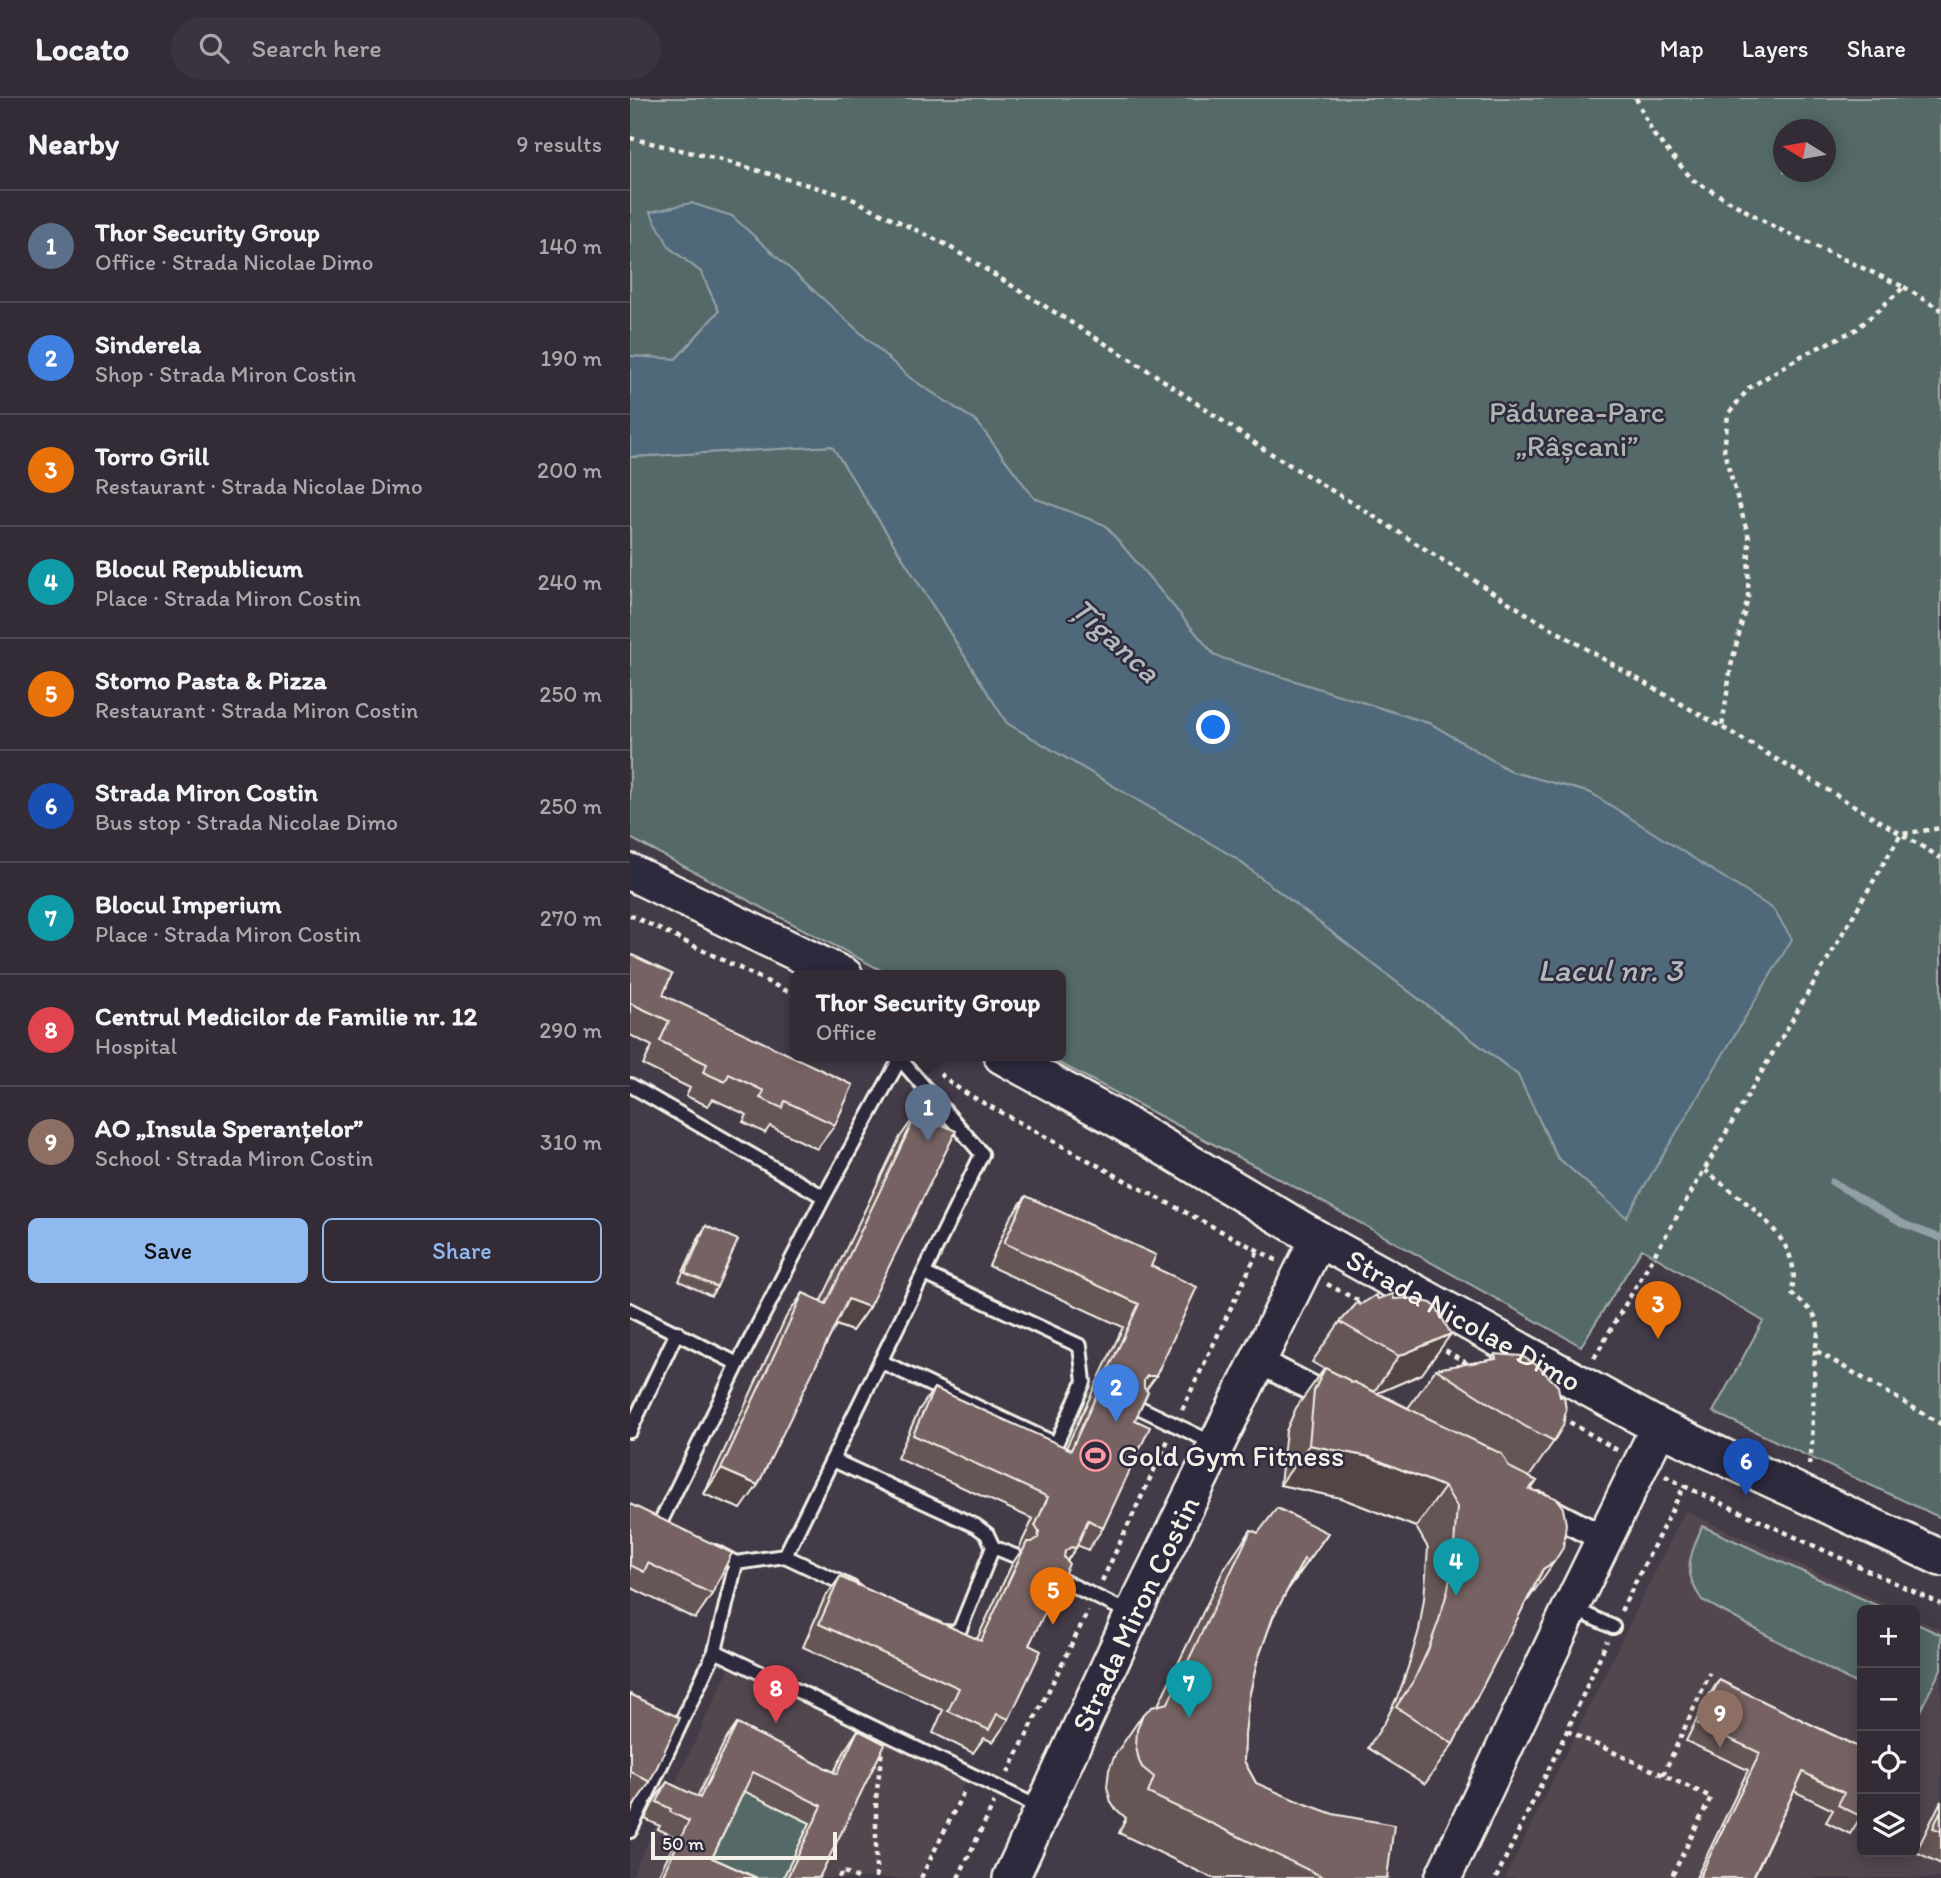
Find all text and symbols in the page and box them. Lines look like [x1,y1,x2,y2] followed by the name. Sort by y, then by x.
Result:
[171,17,661,80] search box
[35,29,129,68] text: Locato
[195,29,233,67] icon: search
[251,32,382,64] text: Search here
[1660,34,1704,63] text: Map
[1742,34,1809,63] text: Layers
[1847,34,1906,63] text: Share
[1773,119,1836,182] north arrow
[28,125,119,162] text: Nearby
[517,130,602,158] text: 9 results
[95,216,320,248] text: Thor Security Group
[46,232,56,260] text: 1
[539,232,602,260] text: 140 m
[95,248,373,276] text: Office · Strada Nicolae Dimo
[95,328,201,360] text: Sinderela
[45,344,57,372] text: 2
[541,344,602,372] text: 190 m
[95,360,356,388] text: Shop · Strada Miron Costin
[1489,393,1665,464] park label: Pădurea-Parc „Râșcani”
[95,440,209,472] text: Torro Grill
[45,456,57,484] text: 3
[537,456,602,484] text: 200 m
[95,472,423,500] text: Restaurant · Strada Nicolae Dimo
[95,552,303,584] text: Blocul Republicum
[44,568,58,596] text: 4
[537,568,602,596] text: 240 m
[95,584,361,612] text: Place · Strada Miron Costin
[1064,590,1169,691] water label: Țîganca
[95,664,327,696] text: Storno Pasta & Pizza
[45,680,57,708] text: 5
[539,680,602,708] text: 250 m
[95,696,418,724] text: Restaurant · Strada Miron Costin
[1196,710,1230,744] your location
[95,776,318,808] text: Strada Miron Costin
[45,792,57,820] text: 6
[539,792,602,820] text: 250 m
[95,808,398,836] text: Bus stop · Strada Nicolae Dimo
[95,888,282,920] text: Blocul Imperium
[45,904,57,932] text: 7
[540,904,602,932] text: 270 m
[95,920,361,948] text: Place · Strada Miron Costin
[1538,951,1685,989] water label: Lacul nr. 3
[790,970,1066,1061] popup
[816,986,1040,1018] text: Thor Security Group
[95,1000,477,1032] text: Centrul Medicilor de Familie nr. 12
[45,1016,57,1044] text: 8
[539,1016,602,1044] text: 290 m
[816,1018,877,1046] text: Office
[95,1032,177,1060] text: Hospital
[905,1084,951,1142] pin: 1
[95,1112,363,1144] text: AO „Insula Speranțelor”
[45,1128,57,1156] text: 9
[540,1128,602,1156] text: 310 m
[95,1144,373,1172] text: School · Strada Miron Costin
[28,1218,308,1283] button: Save
[322,1218,602,1283] button: Share
[1340,1240,1588,1399] street label: Strada Nicolae Dimo
[1635,1281,1681,1339] pin: 3
[1093,1364,1139,1422] pin: 2
[1118,1437,1344,1474] place label: Gold Gym Fitness
[1078,1438,1112,1472] sports icon: Gold Gym Fitness
[1723,1438,1769,1496] pin: 6
[1063,1489,1207,1737] street label: Strada Miron Costin
[1433,1538,1479,1596] pin: 4
[1030,1567,1076,1625] pin: 5
[1857,1605,1920,1857] map controls
[1857,1605,1920,1668] button: +
[1166,1660,1212,1718] pin: 7
[753,1665,799,1723] pin: 8
[1857,1668,1920,1731] button: −
[1697,1690,1743,1748] pin: 9
[1857,1731,1920,1794] button: locate
[1857,1794,1920,1857] button: layers
[651,1829,836,1861] scale bar
[662,1832,704,1855] text: 50 m

